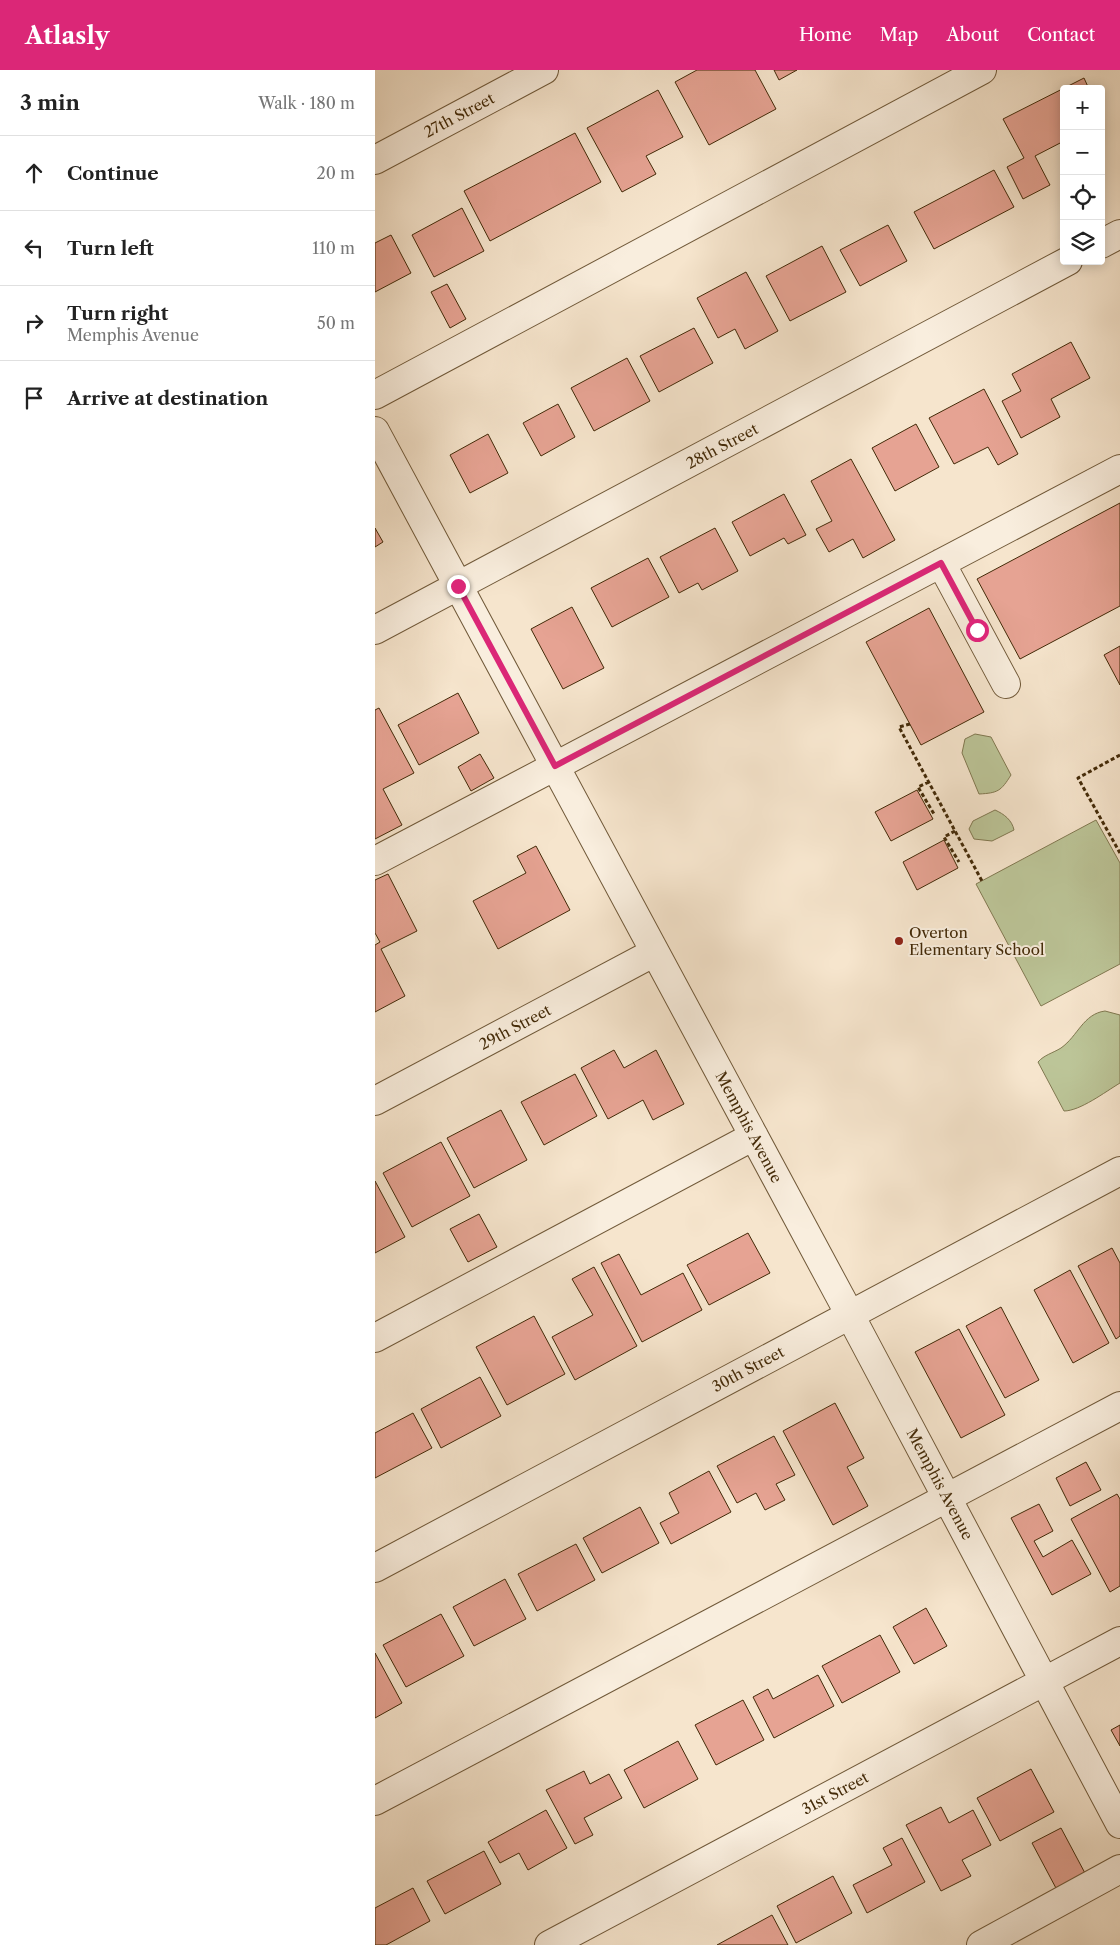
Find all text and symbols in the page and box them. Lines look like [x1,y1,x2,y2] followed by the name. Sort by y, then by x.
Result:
[25,21,109,50] text: Atlasly
[799,24,852,46] text: Home
[880,24,918,46] text: Map
[946,24,999,46] text: About
[1027,24,1095,46] text: Contact
[1060,85,1105,265] map controls
[1060,85,1105,130] button: +
[420,88,498,142] street label: 27th Street
[20,90,80,115] text: 3 min
[258,93,355,113] text: Walk · 180 m
[1060,130,1105,175] button: −
[20,159,48,187] icon: ahead
[67,162,159,185] text: Continue
[316,163,355,183] text: 20 m
[1060,175,1105,220] button: locate
[1060,220,1105,265] button: layers
[20,234,48,262] icon: left
[67,237,154,260] text: Turn left
[312,238,355,258] text: 110 m
[67,302,168,325] text: Turn right
[20,309,48,337] icon: right
[317,313,355,333] text: 50 m
[67,325,199,345] text: Memphis Avenue
[20,384,48,412] icon: arrive
[67,387,268,410] text: Arrive at destination
[683,419,762,473] street label: 28th Street
[447,575,470,598] route end
[966,619,989,642] route start
[909,923,1045,959] place label: Overton Elementary School
[893,935,905,947] marker: Overton Elementary School
[476,1000,555,1054] street label: 29th Street
[712,1068,786,1186] street label: Memphis Avenue
[709,1342,788,1396] street label: 30th Street
[903,1425,977,1543] street label: Memphis Avenue
[798,1767,872,1818] street label: 31st Street

